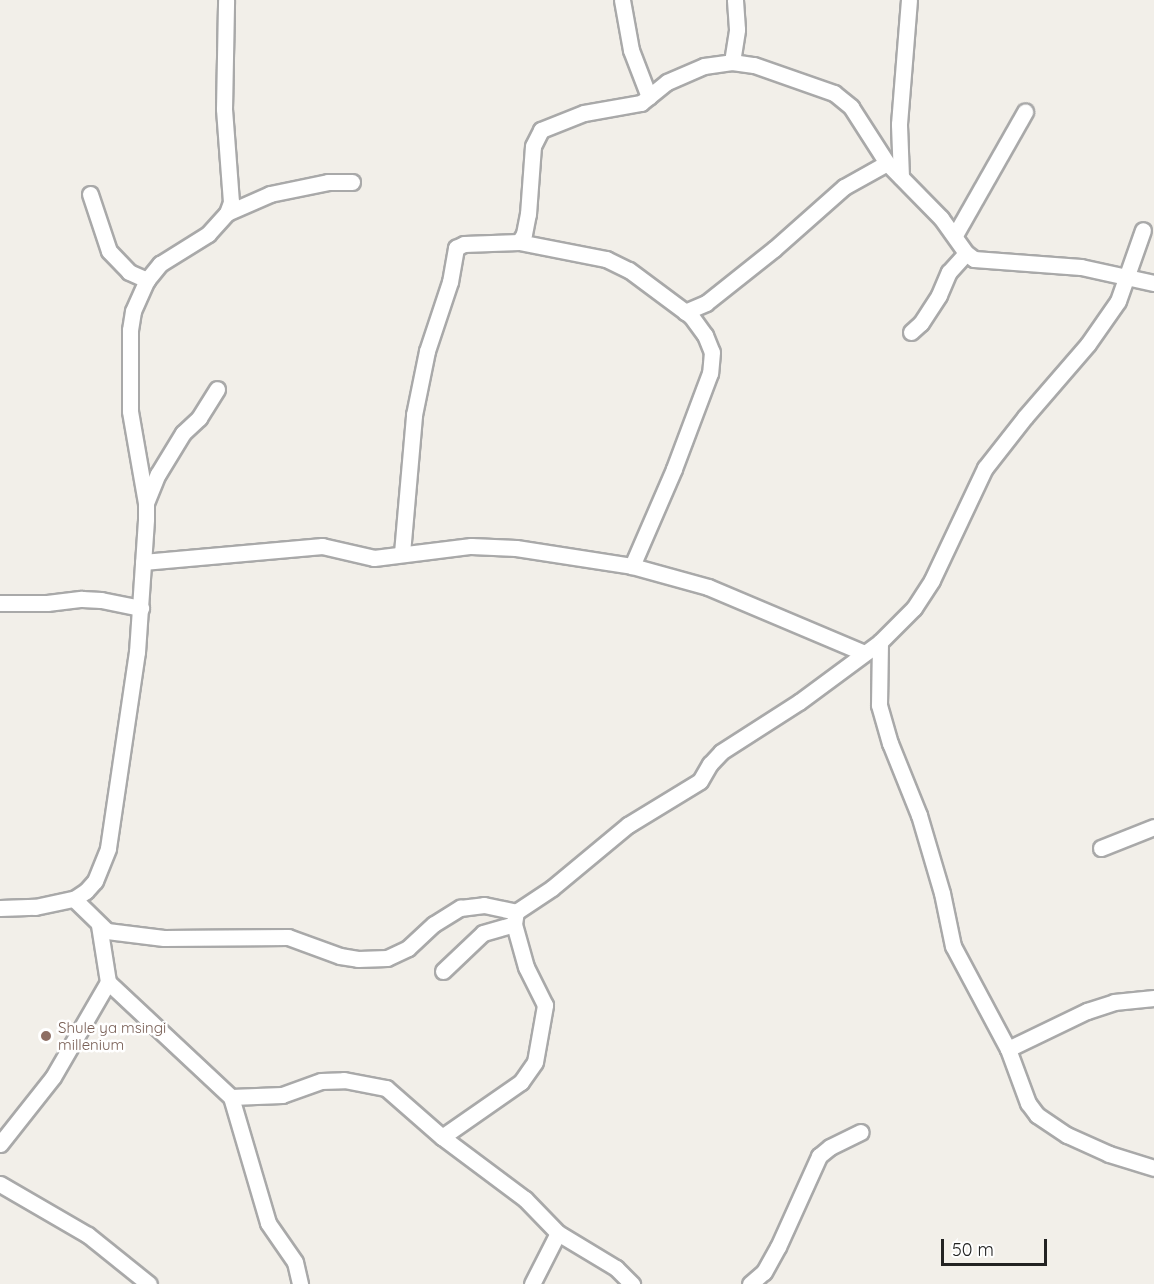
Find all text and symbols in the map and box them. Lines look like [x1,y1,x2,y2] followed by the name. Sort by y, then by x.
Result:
[58,1018,166,1053] place label: Shule ya msingi millenium
[39,1029,53,1043] marker: Shule ya msingi millenium
[944,1227,1050,1265] scale bar
[952,1238,994,1261] text: 50 m

